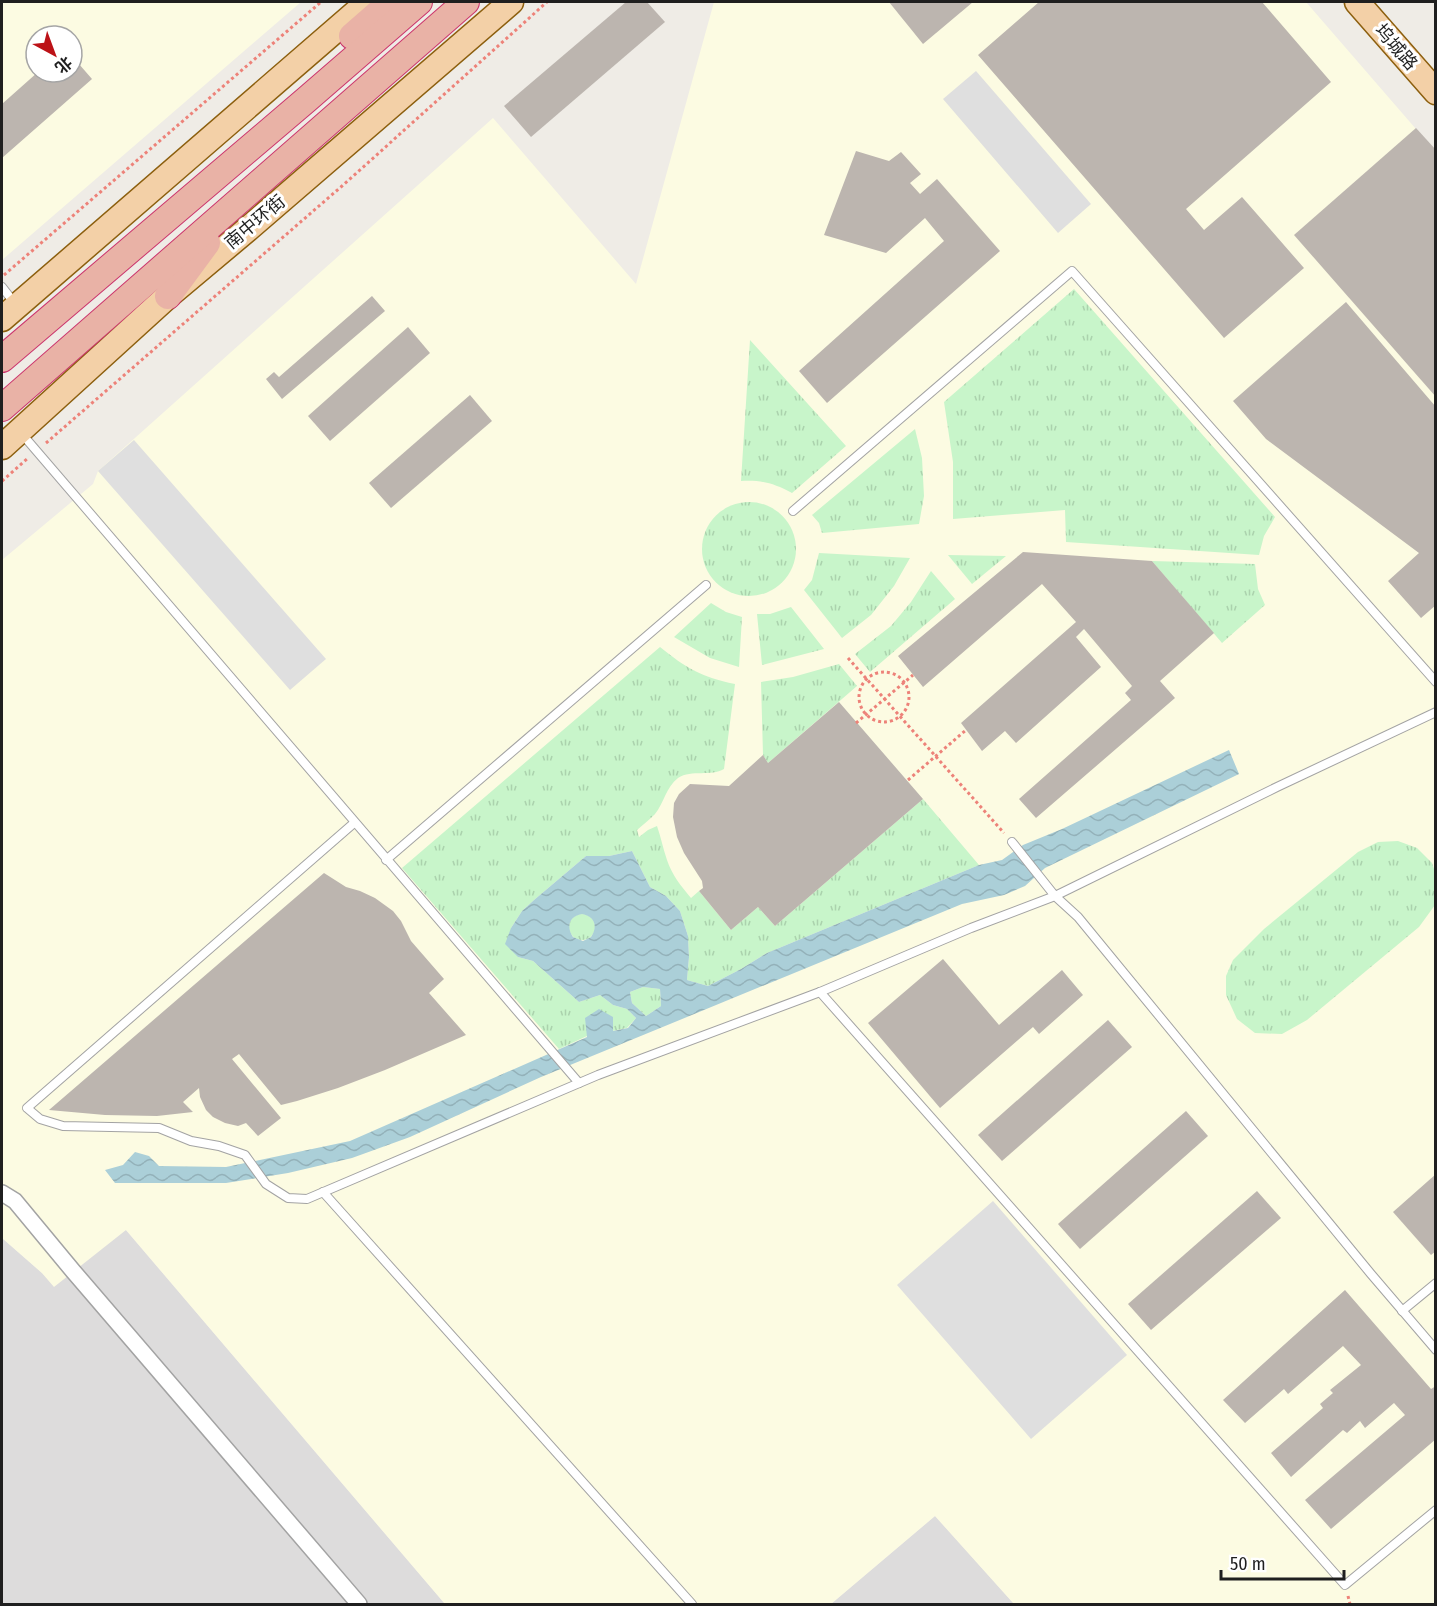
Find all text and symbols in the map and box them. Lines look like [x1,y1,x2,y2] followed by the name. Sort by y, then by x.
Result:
[1370,19,1422,75] street label: 坞城路
[24,24,84,84] north arrow
[51,53,76,77] text: 北
[220,190,290,254] street label: 南中环街
[1221,1543,1344,1581] scale bar
[1230,1553,1266,1575] text: 50 m

